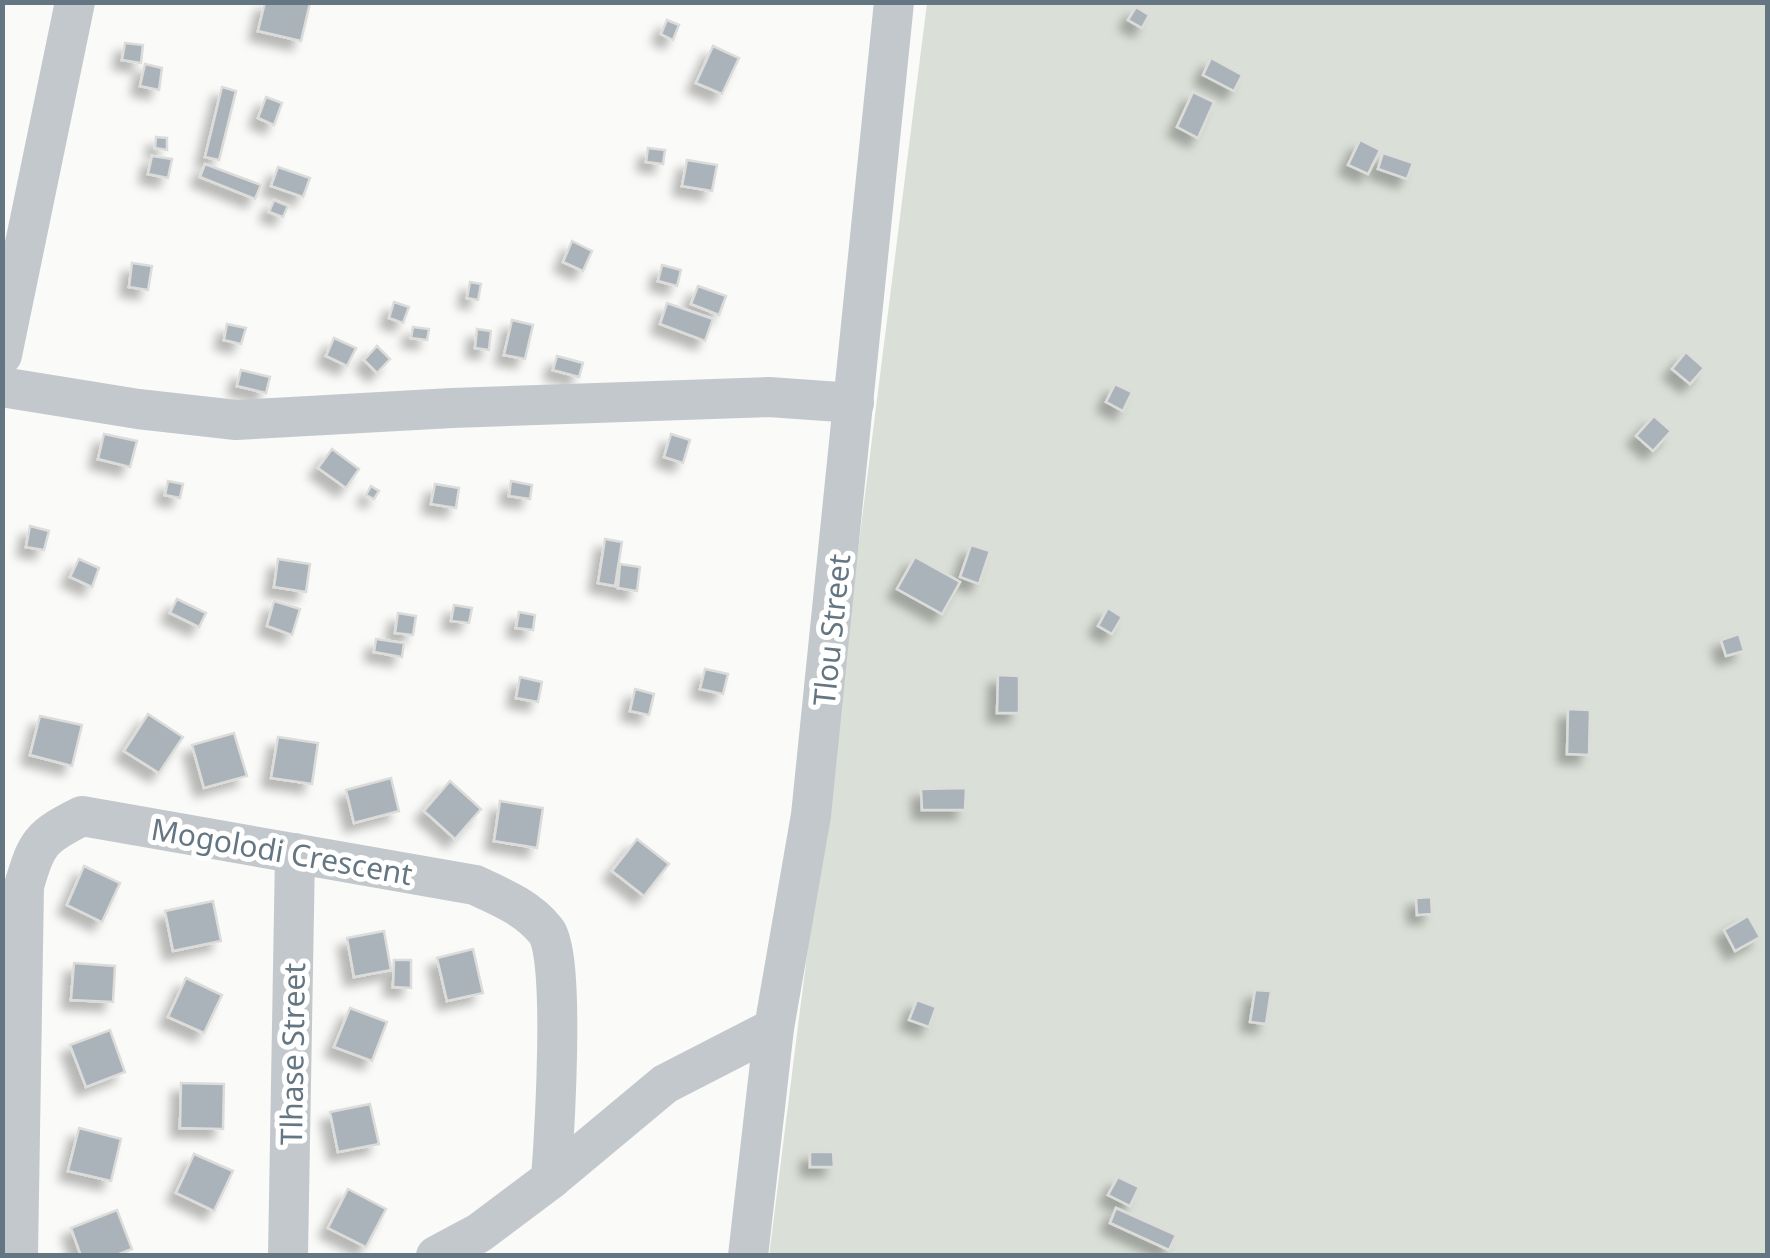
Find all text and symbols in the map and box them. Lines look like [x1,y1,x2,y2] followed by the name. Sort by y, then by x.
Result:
[803,552,859,708] street label: Tlou Street
[148,808,416,894] street label: Mogolodi Crescent
[270,962,314,1146] street label: Tlhase Street

